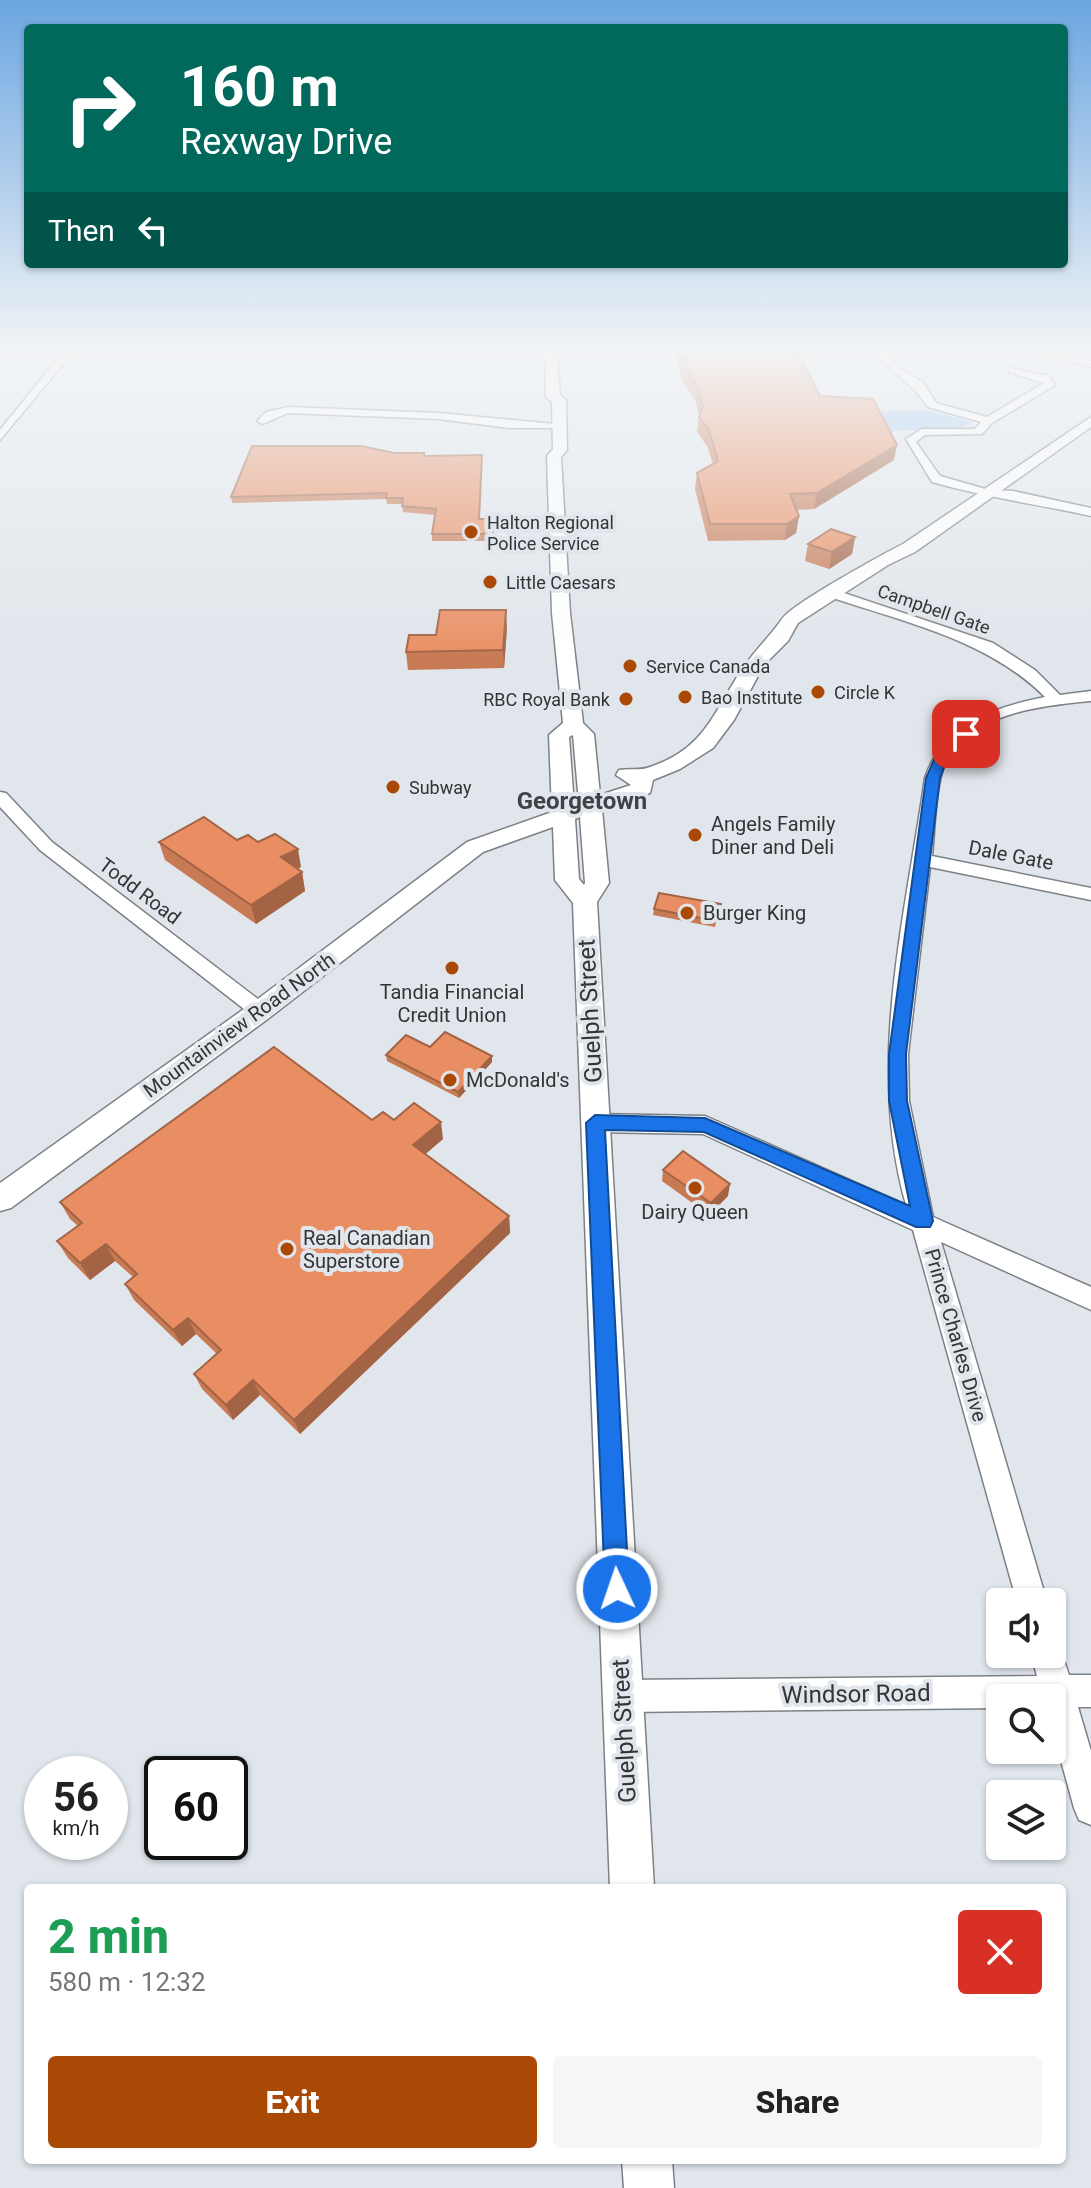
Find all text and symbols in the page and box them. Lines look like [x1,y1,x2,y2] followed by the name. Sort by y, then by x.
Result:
[180,54,339,120] text: 160 m
[48,56,152,160] icon: right
[180,121,392,163] text: Rexway Drive
[131,208,175,252] icon: left
[48,213,115,248] text: Then
[487,512,614,554] place label: Halton Regional Police Service
[462,523,480,541] marker: Halton Regional Police Service
[506,572,616,593] place label: Little Caesars
[481,573,499,591] marker: Little Caesars
[875,580,993,638] street label: Campbell Gate
[646,656,770,677] place label: Service Canada
[621,657,639,675] marker: Service Canada
[834,682,896,703] place label: Circle K
[809,683,827,701] marker: Circle K
[701,687,802,708] place label: Bao Institute
[676,688,694,706] marker: Bao Institute
[483,689,611,710] place label: RBC Royal Bank
[617,690,635,708] marker: RBC Royal Bank
[932,700,1000,768] pin
[944,712,988,756] icon: arrive
[409,777,472,798] place label: Subway
[384,778,402,796] marker: Subway
[517,787,647,815] district label: Georgetown
[711,812,836,859] place label: Angels Family Diner and Deli
[686,826,704,844] marker: Angels Family Diner and Deli
[966,835,1056,875] street label: Dale Gate
[95,853,185,929] street label: Todd Road
[703,901,806,925] place label: Burger King
[678,904,696,922] marker: Burger King
[572,938,608,1084] street label: Guelph Street
[139,947,339,1103] street label: Mountainview Road North
[443,959,461,977] marker: Tandia Financial Credit Union
[380,980,524,1027] place label: Tandia Financial Credit Union
[466,1068,570,1092] place label: McDonald's
[441,1071,459,1089] marker: McDonald's
[686,1179,704,1197] marker: Dairy Queen
[641,1200,749,1224] place label: Dairy Queen
[303,1226,431,1273] place label: Real Canadian Superstore
[278,1240,296,1258] marker: Real Canadian Superstore
[920,1246,992,1424] street label: Prince Charles Drive
[575,1547,659,1631] position arrow
[986,1588,1066,1860] map controls
[986,1588,1066,1668] button: sound
[606,1658,642,1804] street label: Guelph Street
[781,1679,931,1709] street label: Windsor Road
[986,1684,1066,1764] button: search
[144,1756,248,1860] speed limit sign: 60
[53,1774,99,1821] text: 56
[986,1780,1066,1860] button: layers
[53,1816,99,1840] text: km/h
[48,1908,169,1965] text: 2 min
[958,1910,1042,1994] button: close
[48,1967,206,1997] text: 580 m · 12:32
[48,2056,537,2148] button: Exit
[553,2056,1042,2148] button: Share

